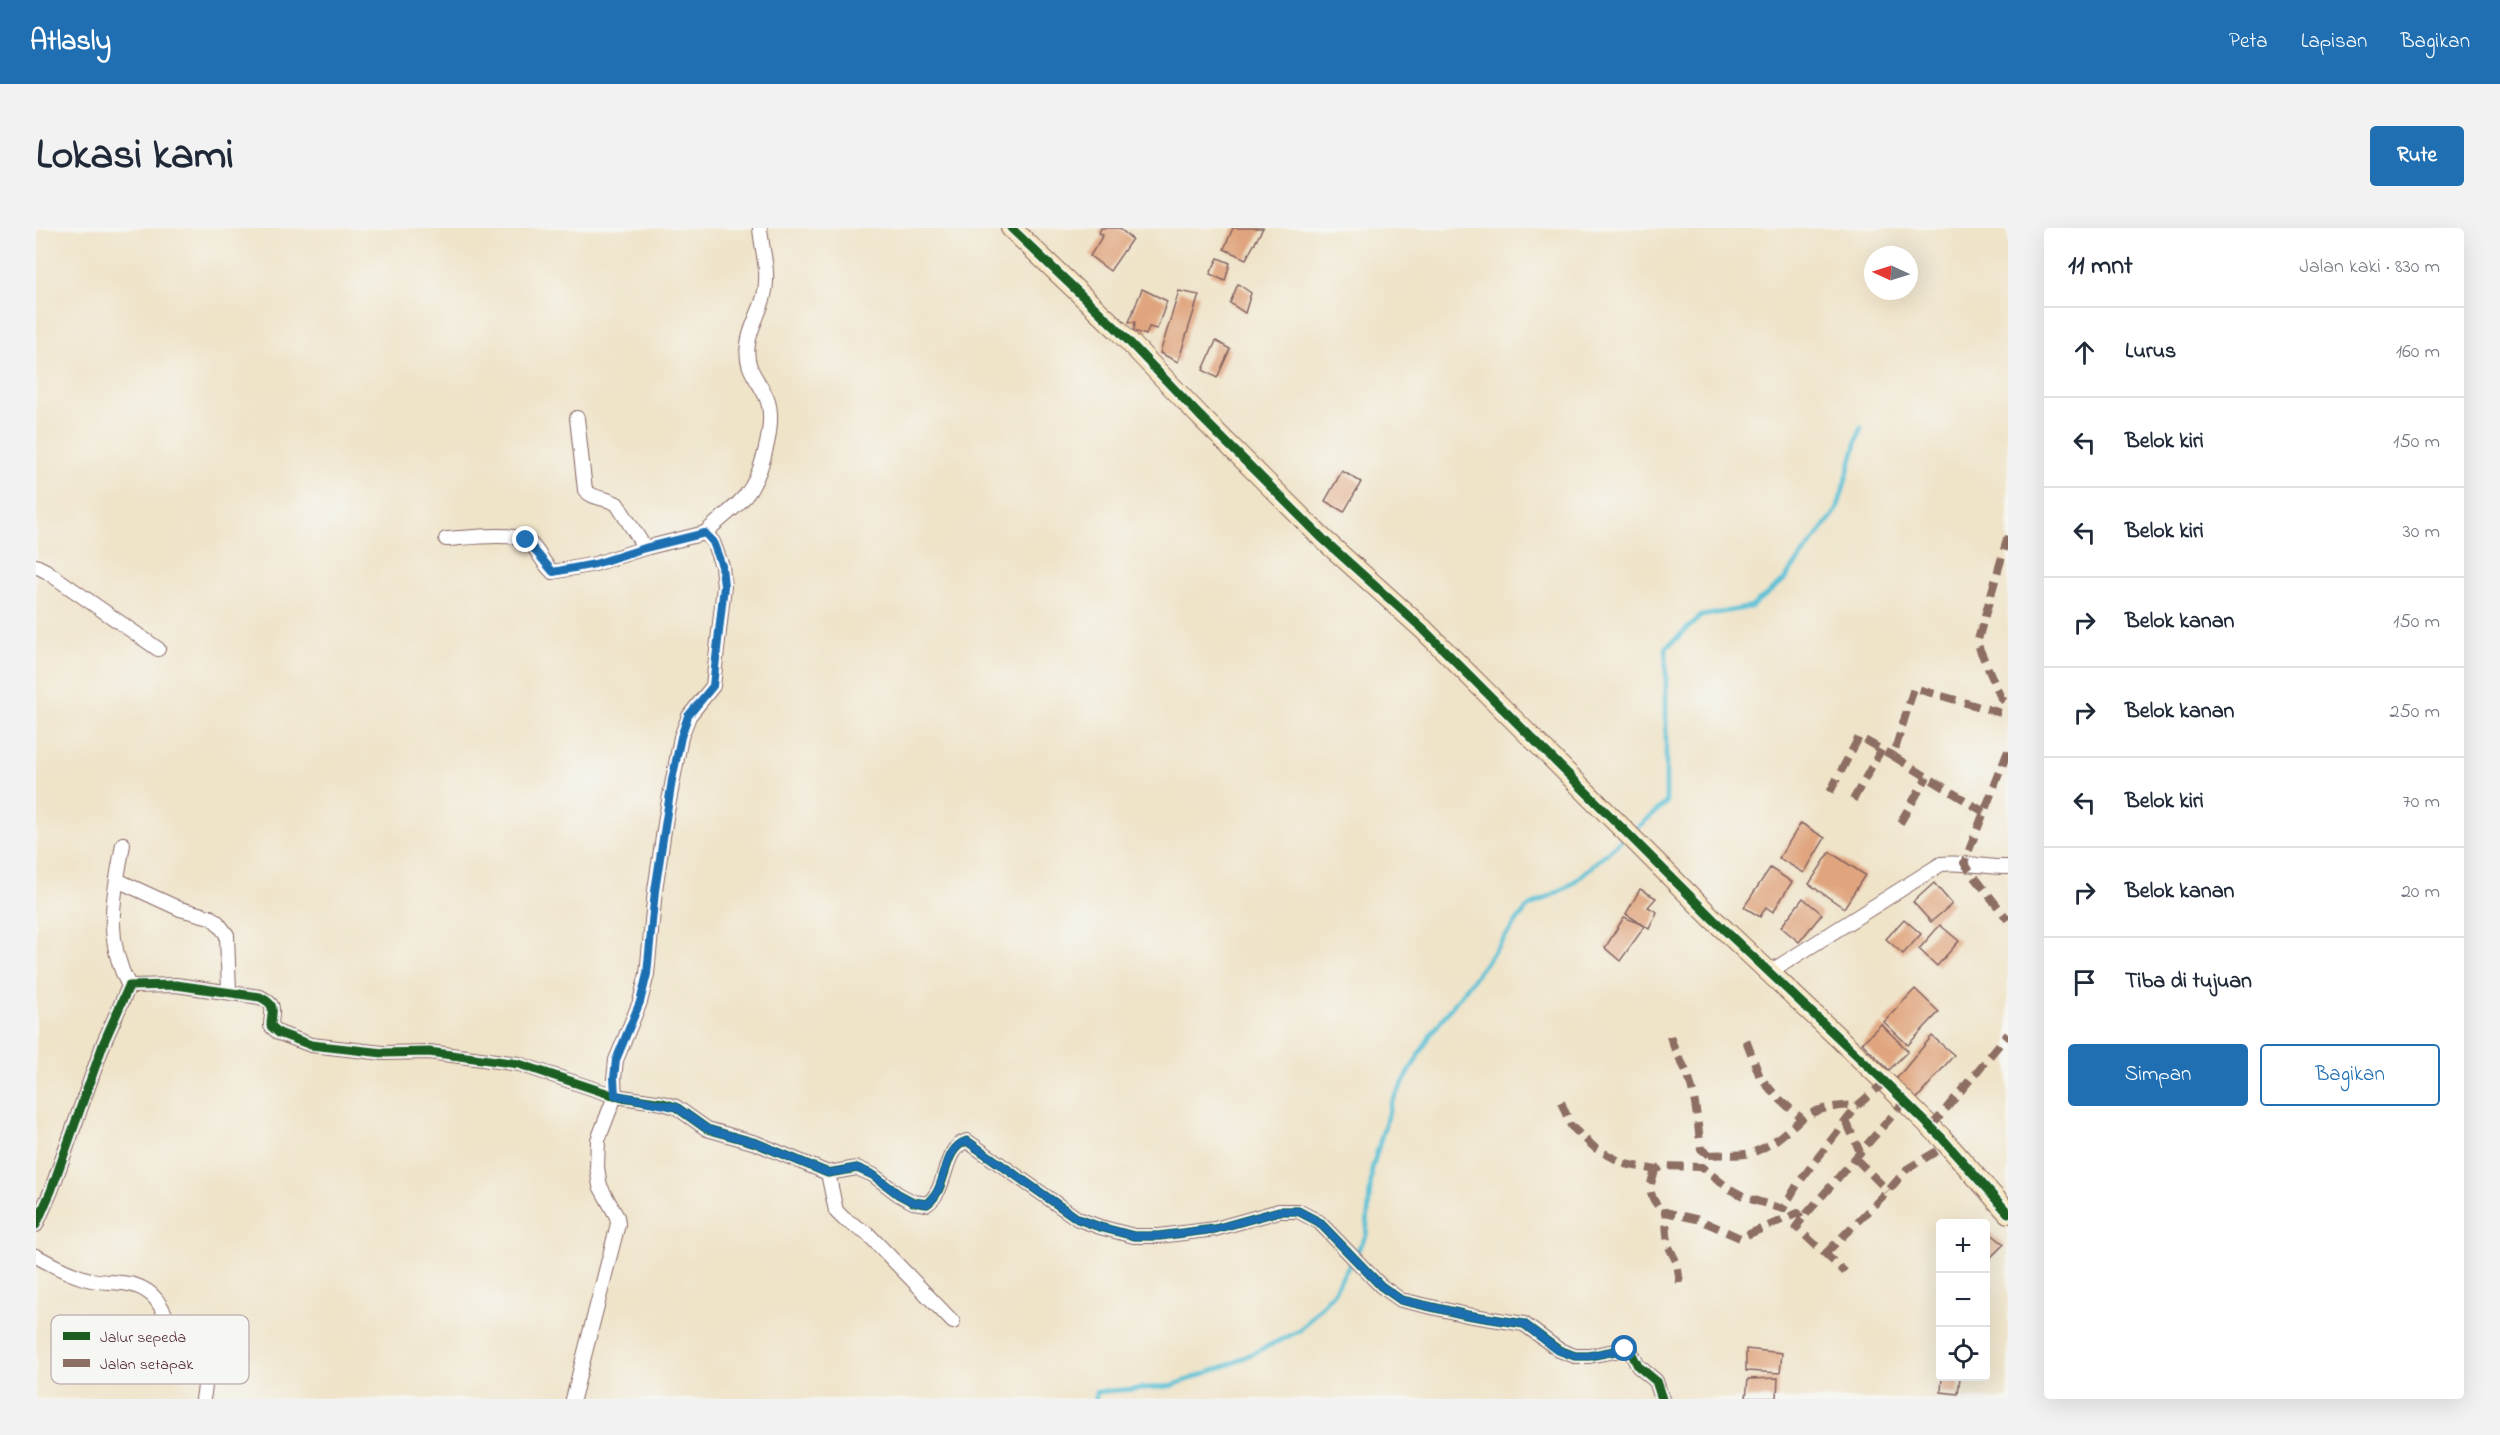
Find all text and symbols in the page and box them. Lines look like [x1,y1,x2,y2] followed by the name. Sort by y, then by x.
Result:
[30,22,111,63] text: Atlasly
[2229,27,2268,57] text: Peta
[2301,27,2367,57] text: Lapisan
[2400,27,2470,57] text: Bagikan
[36,126,234,187] text: Lokasi kami
[2370,126,2464,186] button: Rute
[1864,246,1918,300] north arrow
[2068,248,2133,286] text: 11 mnt
[2299,253,2440,282] text: Jalan kaki · 830 m
[2068,336,2101,369] icon: ahead
[2125,336,2176,368] text: Lurus
[2396,338,2440,367] text: 160 m
[2068,426,2101,459] icon: left
[2125,426,2204,458] text: Belok kiri
[2393,428,2440,457] text: 150 m
[2068,516,2101,549] icon: left
[2125,516,2204,548] text: Belok kiri
[2403,518,2440,547] text: 30 m
[512,526,538,552] route end
[2068,606,2101,639] icon: right
[2125,606,2234,638] text: Belok kanan
[2393,608,2440,637] text: 150 m
[2068,696,2101,729] icon: right
[2125,696,2234,728] text: Belok kanan
[2389,698,2440,727] text: 250 m
[2068,786,2101,819] icon: left
[2125,786,2204,818] text: Belok kiri
[2403,788,2440,817] text: 70 m
[2068,876,2101,909] icon: right
[2125,876,2234,908] text: Belok kanan
[2401,878,2440,907] text: 20 m
[2068,966,2101,999] icon: arrive
[2125,966,2252,998] text: Tiba di tujuan
[2068,1044,2248,1106] button: Simpan
[2260,1044,2440,1106] button: Bagikan
[1936,1219,1990,1381] map controls
[1936,1219,1990,1273] button: +
[1936,1273,1990,1327] button: −
[51,1315,249,1384] legend
[100,1326,186,1350] text: Jalur sepeda
[1936,1327,1990,1381] button: locate
[1611,1335,1637,1361] route start
[100,1353,194,1377] text: Jalan setapak

